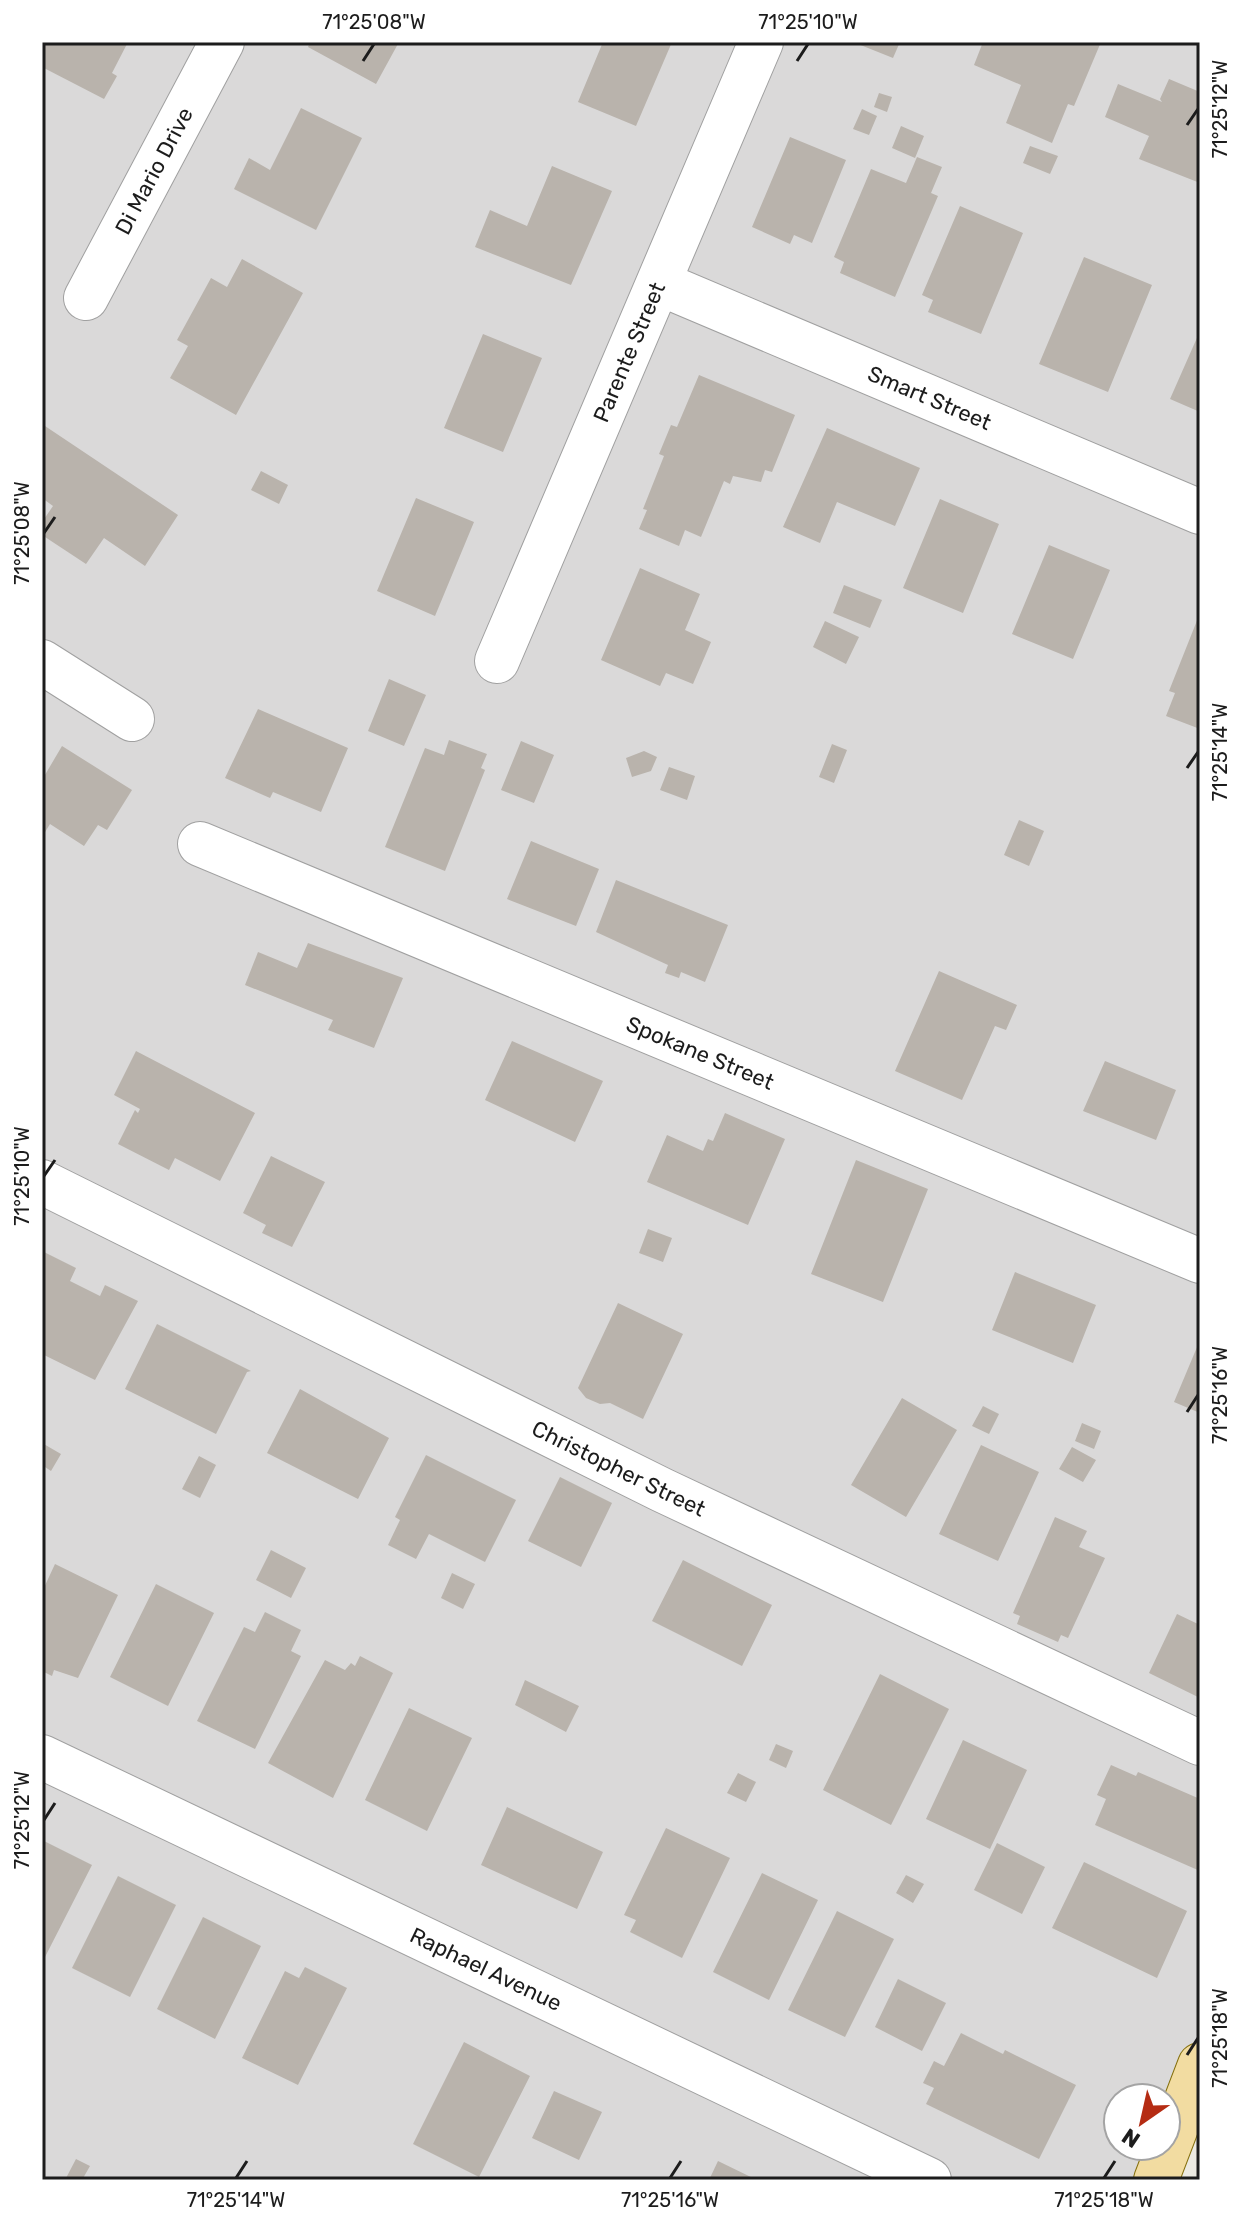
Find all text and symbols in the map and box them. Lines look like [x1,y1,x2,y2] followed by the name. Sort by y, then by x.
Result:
[322,10,426,34] text: 71°25'08"W
[758,10,858,34] text: 71°25'10"W
[1208,60,1232,158] text: 71°25'12"W
[109,103,198,239] street label: Di Mario Drive
[587,277,671,426] street label: Parente Street
[864,360,996,436] street label: Smart Street
[10,481,34,585] text: 71°25'08"W
[1208,703,1232,801] text: 71°25'14"W
[622,1010,778,1096] street label: Spokane Street
[10,1126,34,1226] text: 71°25'10"W
[1208,1346,1232,1444] text: 71°25'16"W
[528,1414,710,1522] street label: Christopher Street
[10,1771,34,1869] text: 71°25'12"W
[406,1921,566,2016] street label: Raphael Avenue
[1208,1988,1232,2088] text: 71°25'18"W
[1102,2082,1182,2162] north arrow
[1117,2123,1145,2154] text: N
[187,2188,285,2212] text: 71°25'14"W
[621,2188,719,2212] text: 71°25'16"W
[1054,2188,1154,2212] text: 71°25'18"W

